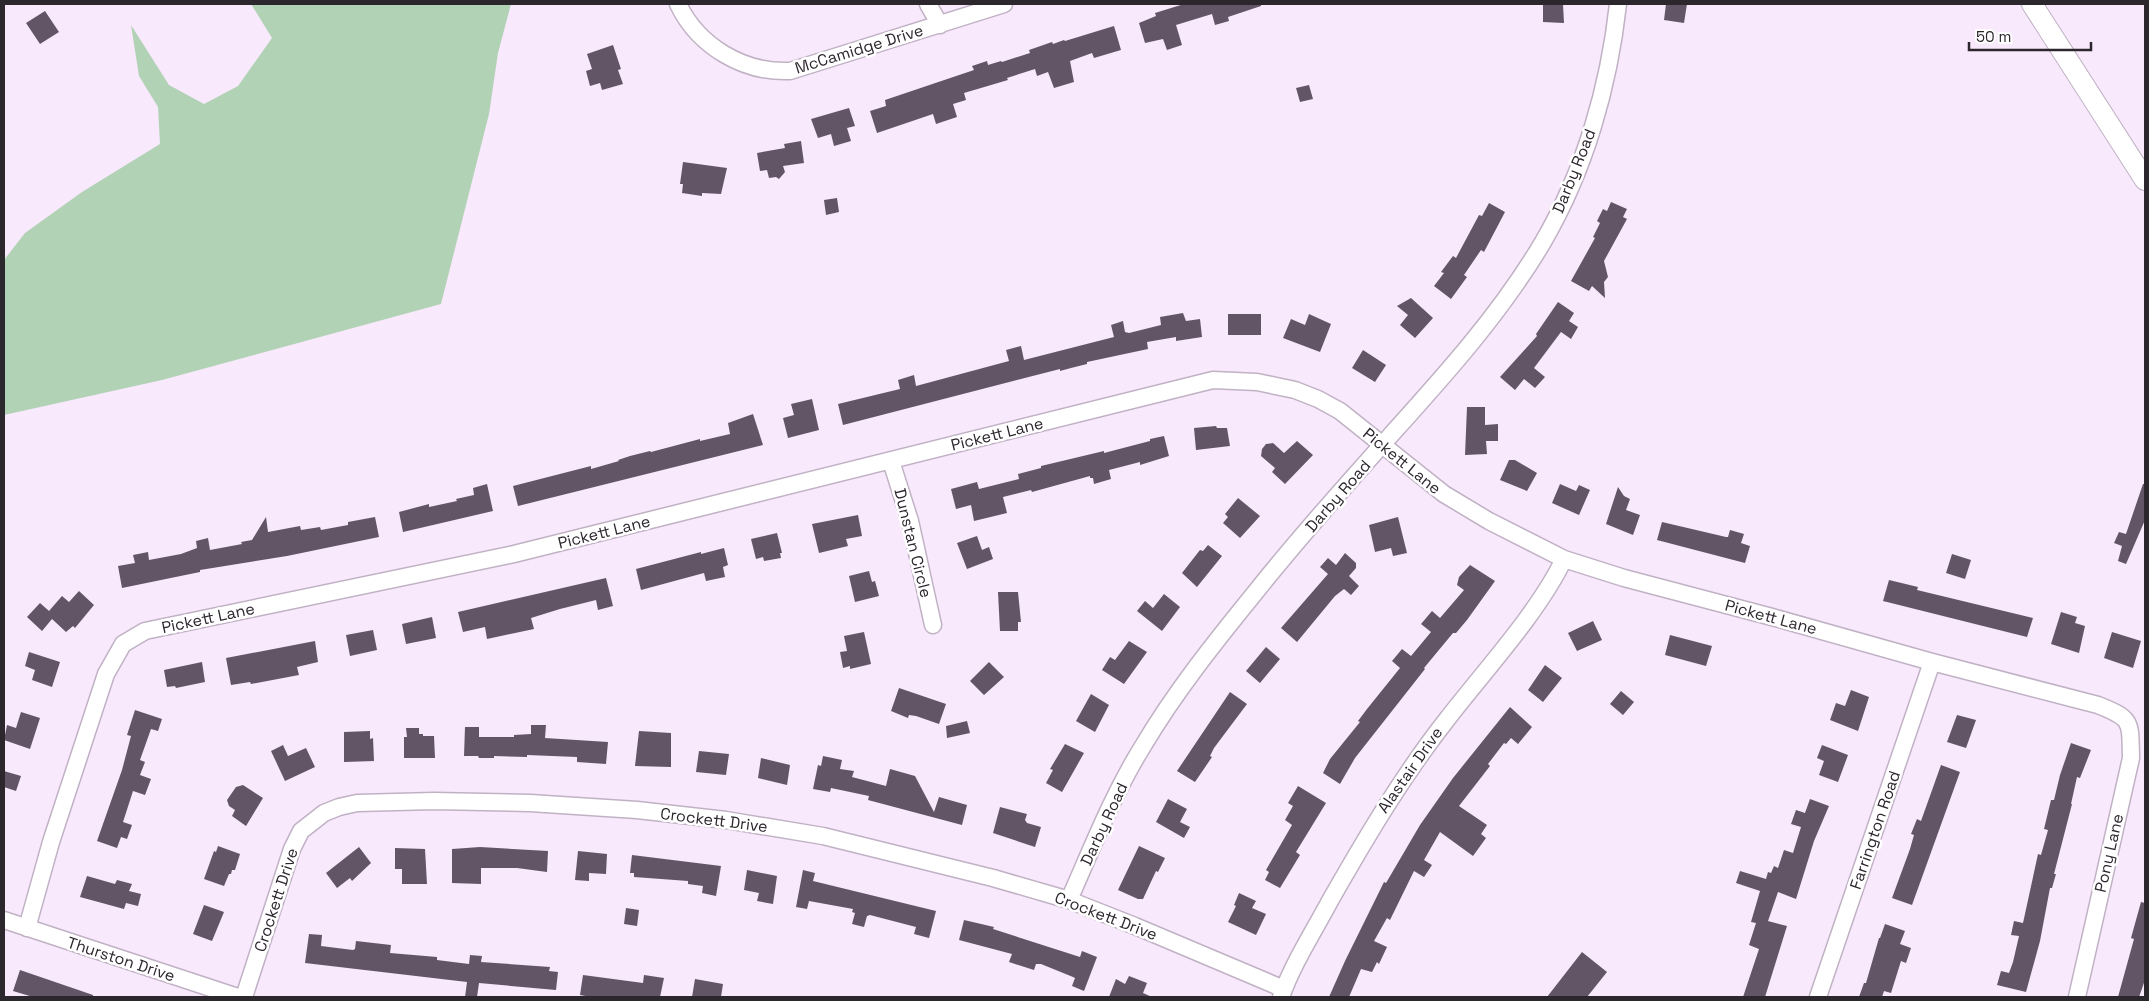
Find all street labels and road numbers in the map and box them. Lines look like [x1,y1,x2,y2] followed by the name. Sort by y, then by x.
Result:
[792,20,926,78] street label: McCamidge Drive
[1548,126,1600,216] street label: Darby Road
[949,412,1045,456] street label: Pickett Lane
[1359,423,1445,499] street label: Pickett Lane
[1301,455,1375,537] street label: Darby Road
[889,486,937,600] street label: Dunstan Circle
[556,510,652,554] street label: Pickett Lane
[1723,595,1819,639] street label: Pickett Lane
[160,598,256,638] street label: Pickett Lane
[1373,723,1447,817] street label: Alastair Drive
[1845,768,1905,892] street label: Farrington Road
[1076,779,1132,869] street label: Darby Road
[659,803,769,837] street label: Crockett Drive
[2090,812,2128,894] street label: Pony Lane
[249,845,303,955] street label: Crockett Drive
[1052,887,1160,945] street label: Crockett Drive
[64,932,178,986] street label: Thurston Drive

